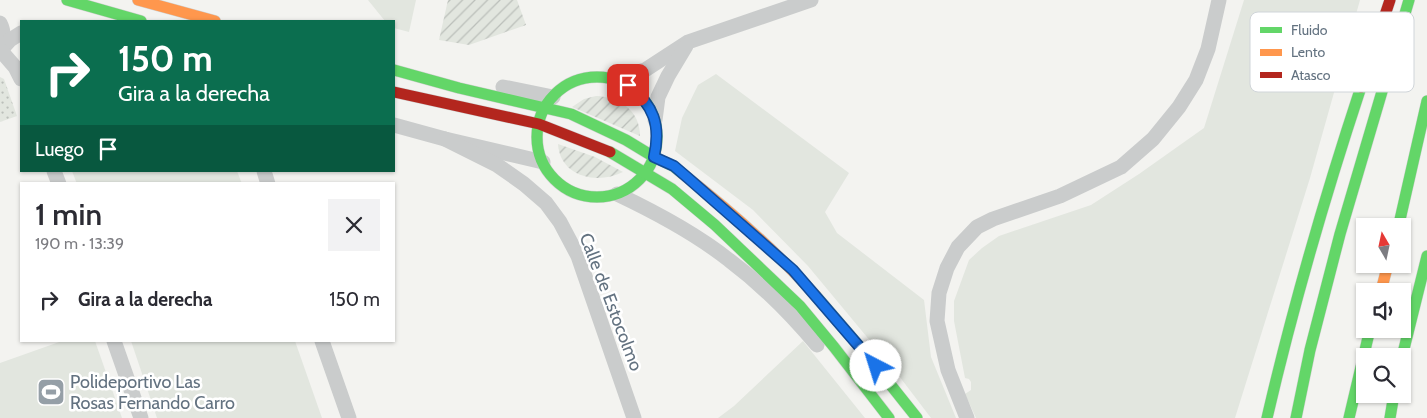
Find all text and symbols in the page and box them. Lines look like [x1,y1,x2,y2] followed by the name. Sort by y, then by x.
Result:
[1250,12,1414,92] legend
[1291,21,1328,39] text: Fluido
[118,37,213,80] text: 150 m
[35,40,100,105] icon: right
[1291,43,1325,61] text: Lento
[607,64,649,106] pin
[1291,66,1331,84] text: Atasco
[614,71,642,99] icon: arrive
[118,80,270,107] text: Gira a la derecha
[94,135,122,163] icon: arrive
[35,138,84,161] text: Luego
[35,196,102,233] text: 1 min
[328,199,380,251] button: close
[1356,218,1411,272] north arrow
[1356,218,1411,403] map controls
[575,230,647,374] street label: Calle de Estocolmo
[35,234,124,253] text: 190 m · 13:39
[1356,283,1411,338] button: sound
[35,286,63,314] icon: right
[78,288,213,311] text: Gira a la derecha
[329,288,380,311] text: 150 m
[849,339,901,391] position arrow
[1356,348,1411,403] button: search
[70,371,235,414] place label: Polideportivo Las Rosas Fernando Carro
[36,377,66,407] sports icon: Polideportivo Las Rosas Fernando Carro

